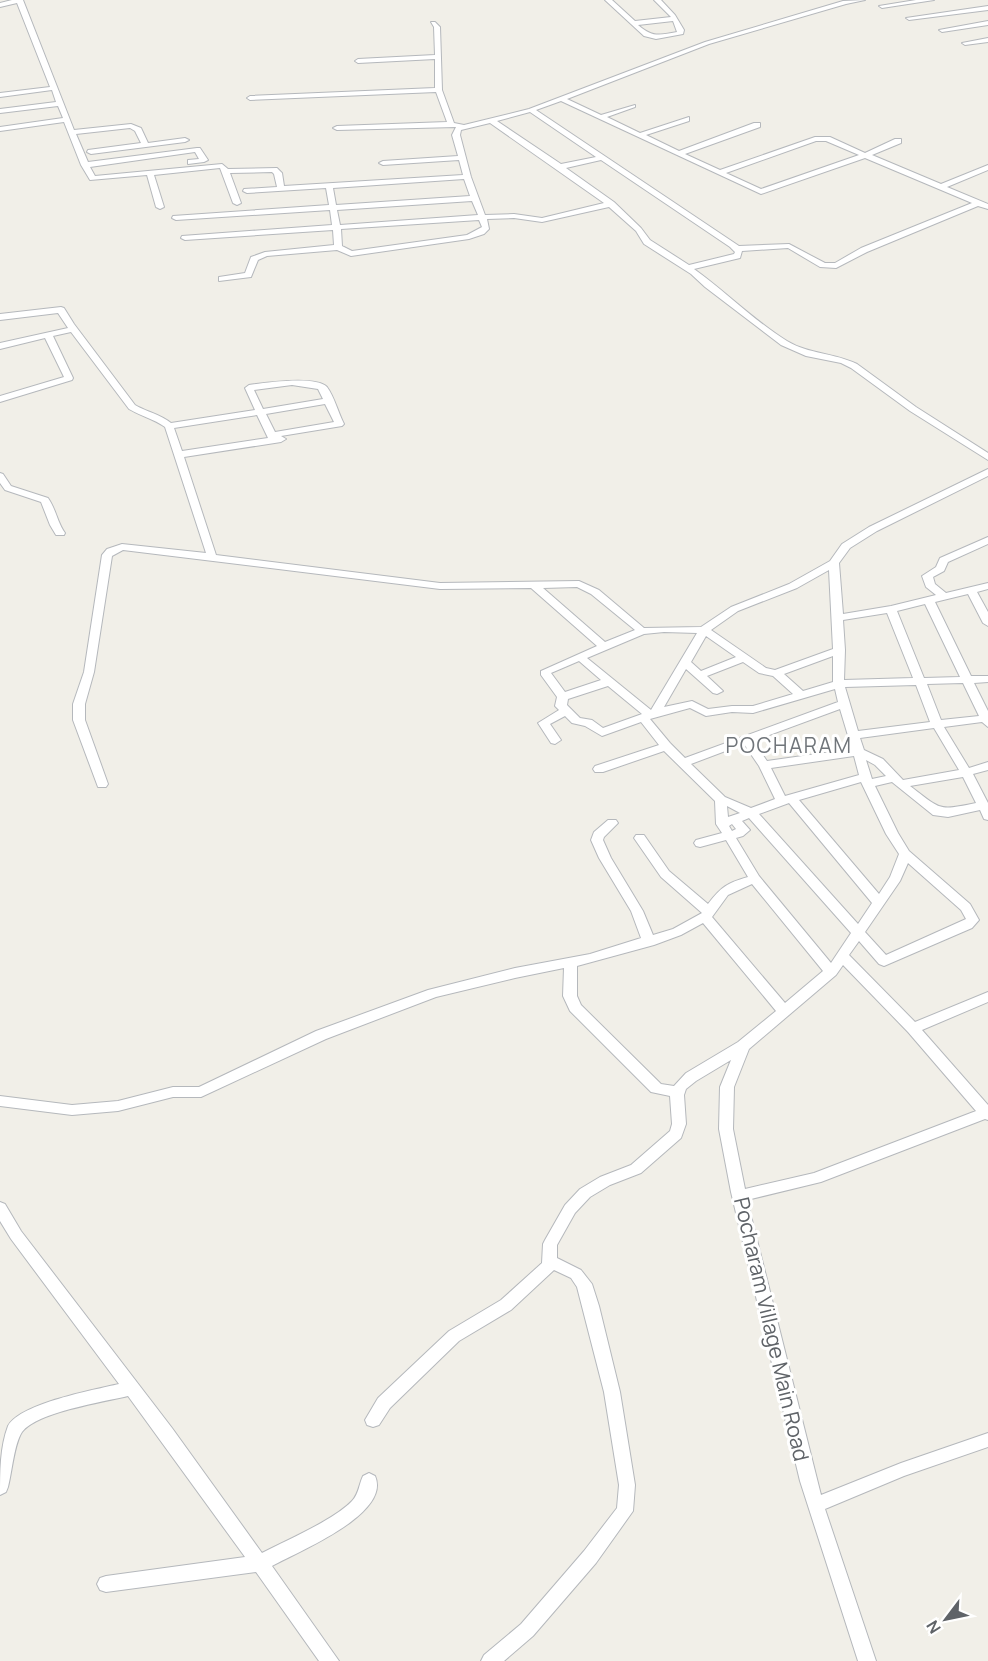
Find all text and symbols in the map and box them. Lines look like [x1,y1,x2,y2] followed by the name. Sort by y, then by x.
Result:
[726,731,852,759] district label: POCHARAM
[728,1194,816,1464] street label: Pocharam Village Main Road
[916,1589,976,1649] north arrow
[921,1616,946,1638] text: N

